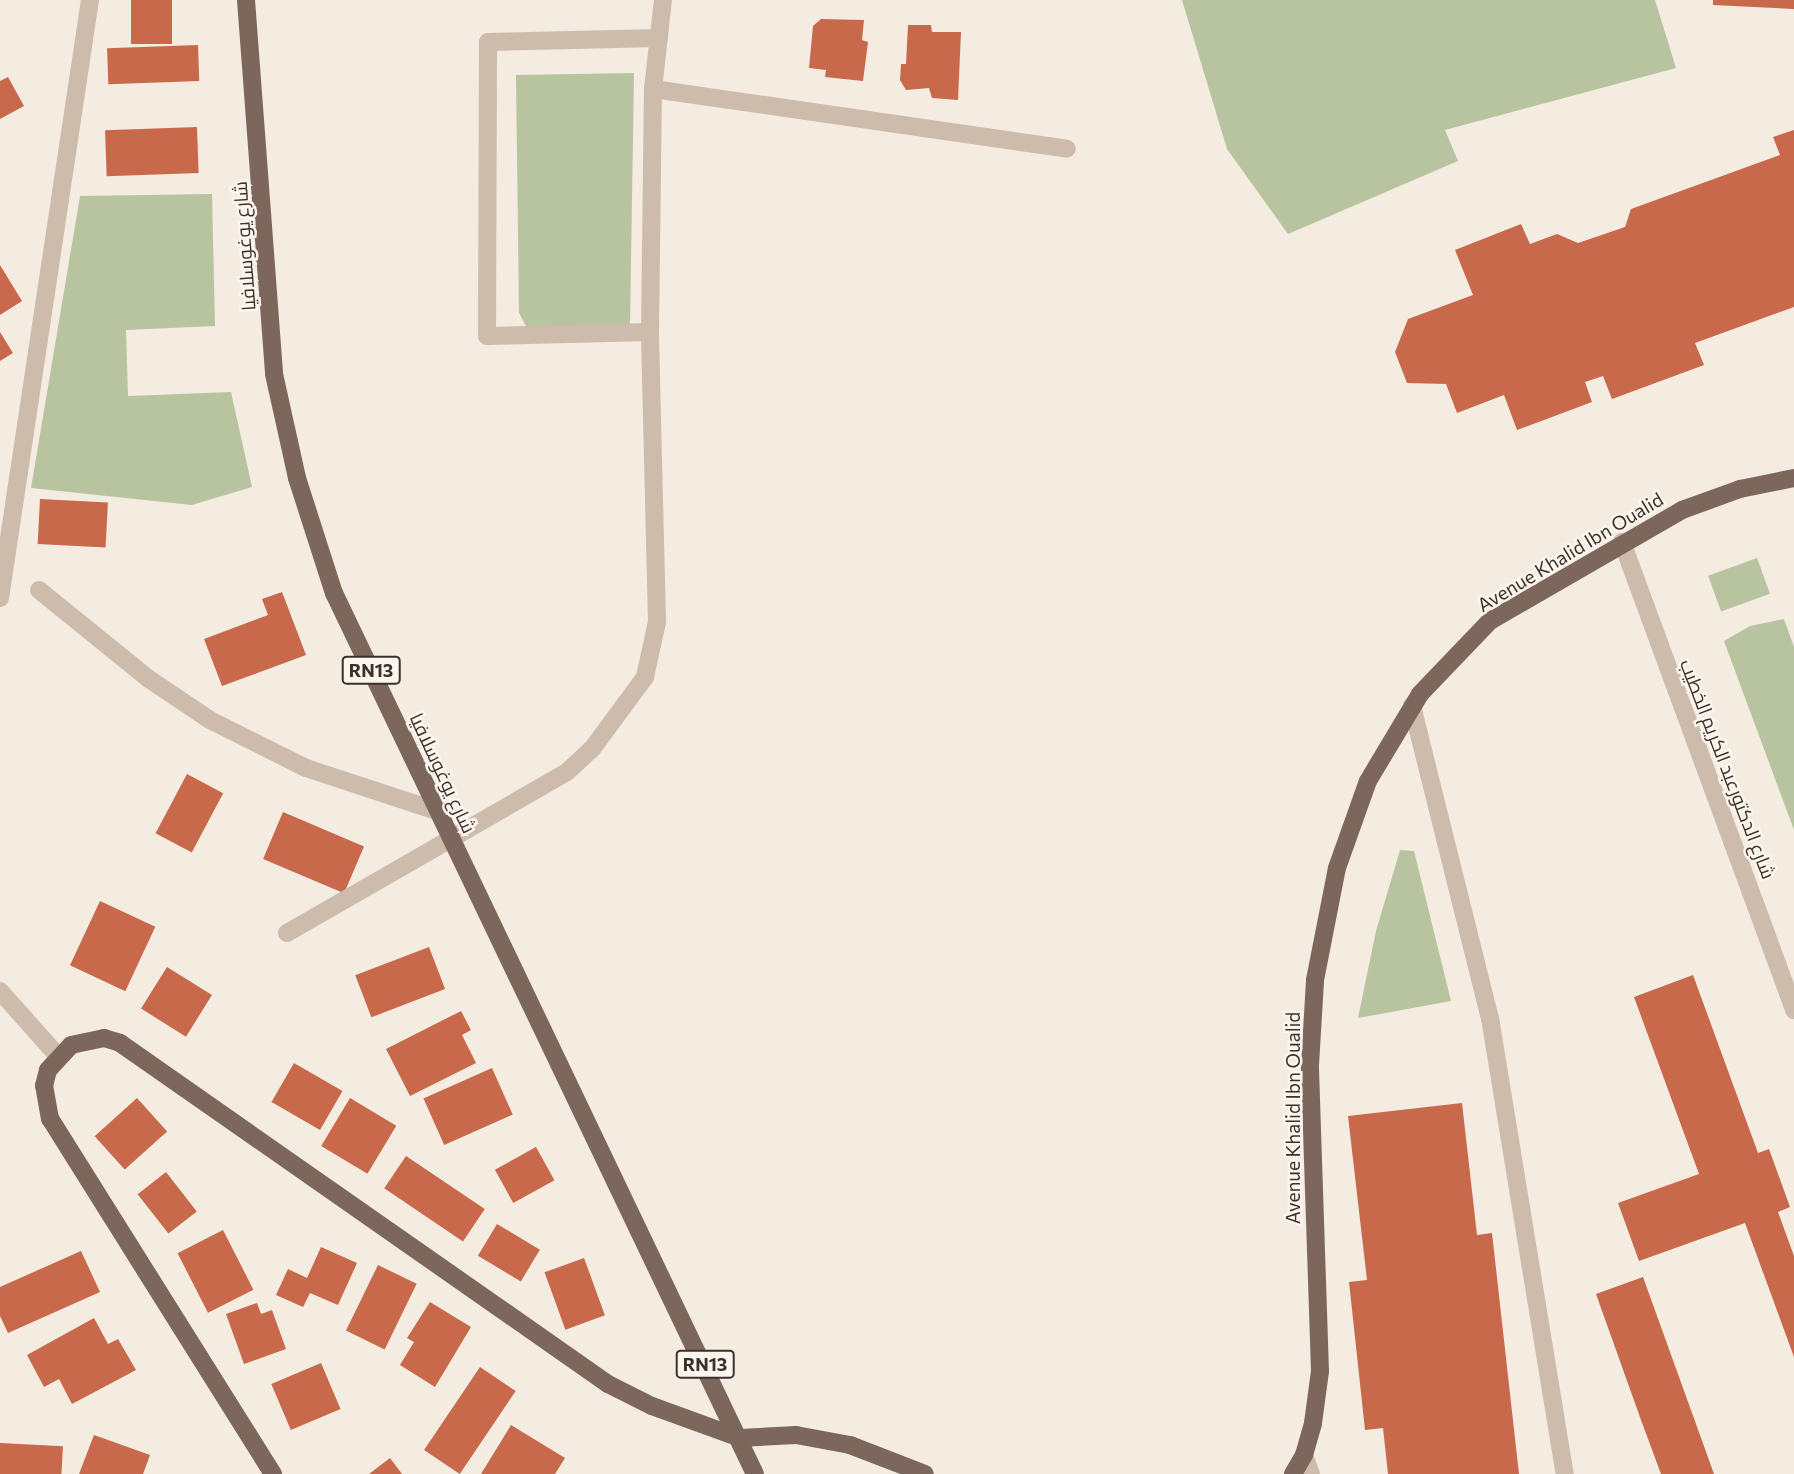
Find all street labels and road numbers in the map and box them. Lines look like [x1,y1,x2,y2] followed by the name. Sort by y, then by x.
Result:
[228,180,260,312] street label: شارع يوغوسلافيا
[1473,487,1667,617] street label: Avenue Khalid Ibn Oualid
[341,656,401,684] road number: RN13
[1676,656,1780,882] street label: شارع الدكتورعبد الكريم الخطيب
[405,709,481,837] street label: شارع يوغوسلافيا
[1282,1012,1304,1224] street label: Avenue Khalid Ibn Oualid
[675,1350,735,1378] road number: RN13

